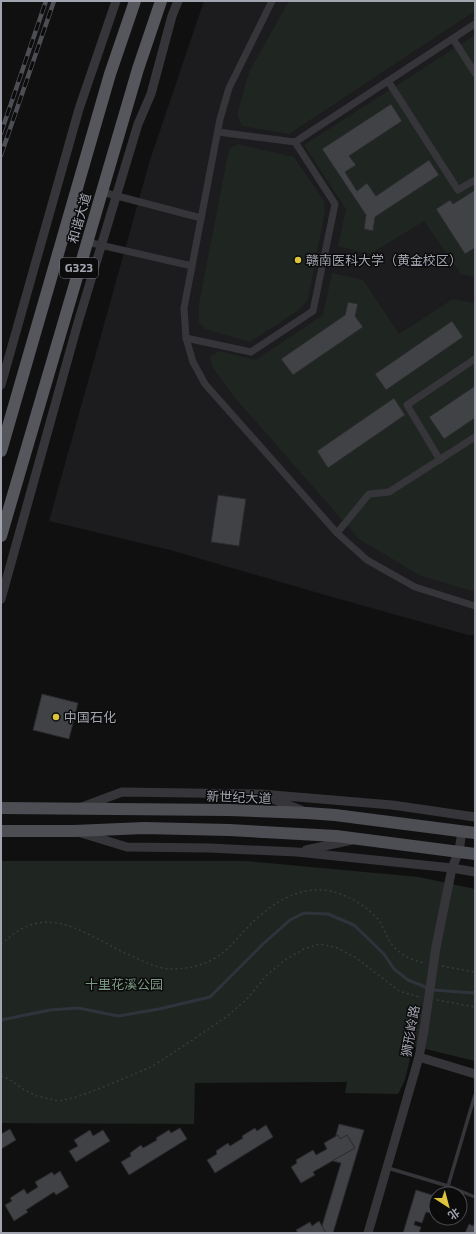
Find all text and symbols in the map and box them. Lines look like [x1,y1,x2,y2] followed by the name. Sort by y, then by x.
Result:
[64,191,94,245] street label: 和谐大道
[306,252,462,268] place label: 赣南医科大学（黄金校区）
[293,255,303,265] marker: 赣南医科大学（黄金校区）
[60,258,98,278] road number: G323
[64,709,116,725] place label: 中国石化
[51,712,61,722] marker: 中国石化
[206,788,272,806] street label: 新世纪大道
[85,976,163,992] park label: 十里花溪公园
[398,1004,422,1058] street label: 狮形岭路
[428,1186,468,1226] north arrow
[446,1206,462,1223] text: 北

